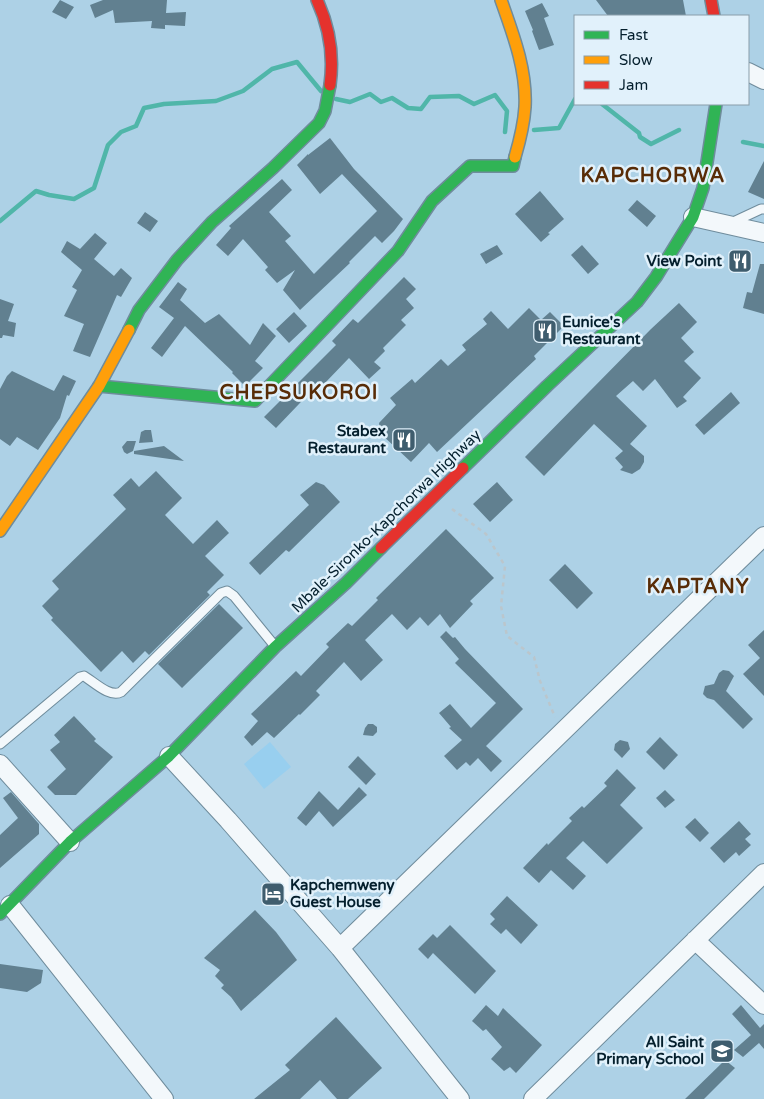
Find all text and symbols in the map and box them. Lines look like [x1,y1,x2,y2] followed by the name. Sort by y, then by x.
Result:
[574,15,749,105] legend
[619,26,649,44] text: Fast
[619,51,653,69] text: Slow
[619,76,648,94] text: Jam
[581,164,725,188] district label: KAPCHORWA
[727,248,753,274] restaurant icon: View Point
[646,252,722,270] place label: View Point
[562,313,641,348] place label: Eunice's Restaurant
[532,318,558,344] restaurant icon: Eunice's Restaurant
[220,381,378,405] district label: CHEPSUKOROI
[308,422,386,457] place label: Stabex Restaurant
[288,426,484,616] street label: Mbale-Sironko-Kapchorwa Highway
[391,427,417,453] restaurant icon: Stabex Restaurant
[646,575,750,599] district label: KAPTANY
[290,876,395,911] place label: Kapchemweny Guest House
[260,881,286,907] hotel icon: Kapchemweny Guest House
[596,1033,704,1069] place label: All Saint Primary School
[709,1038,735,1064] school or university icon: All Saint Primary School

